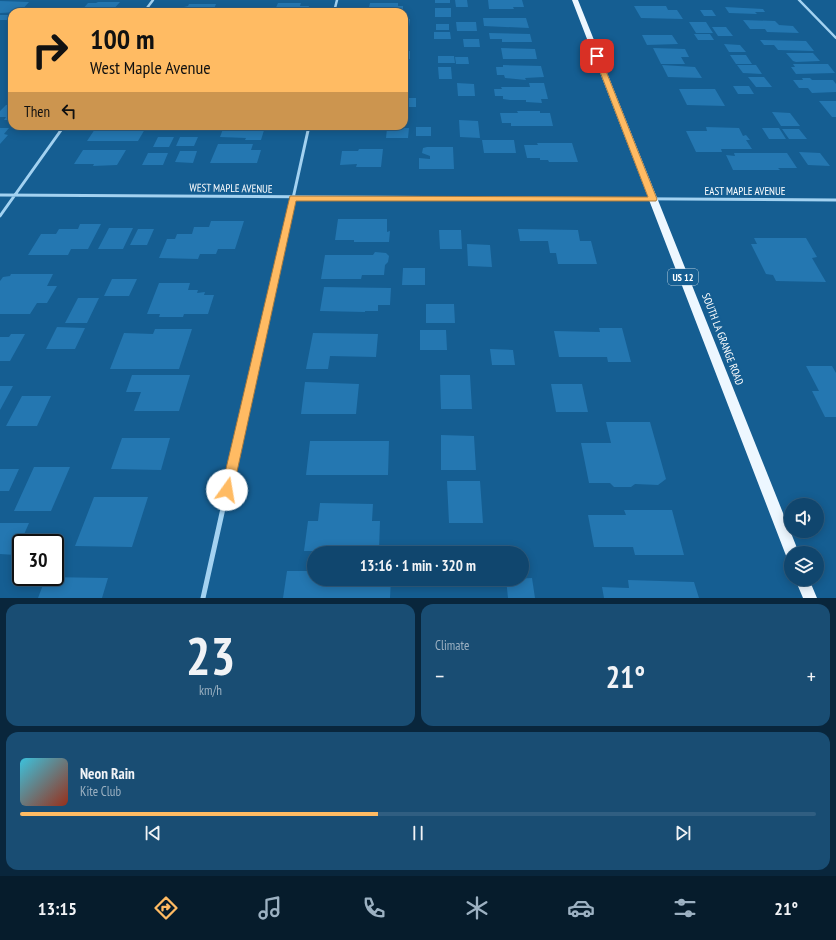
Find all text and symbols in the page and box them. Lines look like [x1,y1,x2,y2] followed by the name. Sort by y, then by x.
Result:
[90,20,154,57] text: 100 m
[24,24,76,76] icon: right
[580,39,614,73] pin
[586,45,608,67] icon: arrive
[90,56,211,79] text: West Maple Avenue
[58,100,80,122] icon: left
[24,102,50,121] text: Then
[189,180,273,196] street label: WEST MAPLE AVENUE
[705,184,786,198] street label: EAST MAPLE AVENUE
[668,269,698,285] road number: US 12
[699,291,747,387] street label: SOUTH LA GRANGE ROAD
[206,469,248,511] position arrow
[784,498,824,586] map controls
[784,498,824,538] button: sound
[12,534,64,586] speed limit sign: 30
[784,546,824,586] button: layers
[360,556,476,575] text: 13:16 · 1 min · 320 m
[186,622,235,689] text: 23
[435,637,469,654] text: Climate
[606,657,645,696] text: 21°
[435,662,444,690] text: −
[807,662,816,690] text: +
[199,682,222,699] text: km/h
[80,764,135,783] text: Neon Rain
[80,783,121,800] text: Kite Club
[142,822,164,844] icon: previous
[407,822,429,844] icon: pause
[672,822,694,844] icon: next
[152,894,180,922] icon: directions
[256,894,284,922] icon: music
[360,894,388,922] icon: phone
[463,894,491,922] icon: climate
[567,894,595,922] icon: car
[671,894,699,922] icon: filters
[38,897,77,920] text: 13:15
[774,897,798,920] text: 21°

